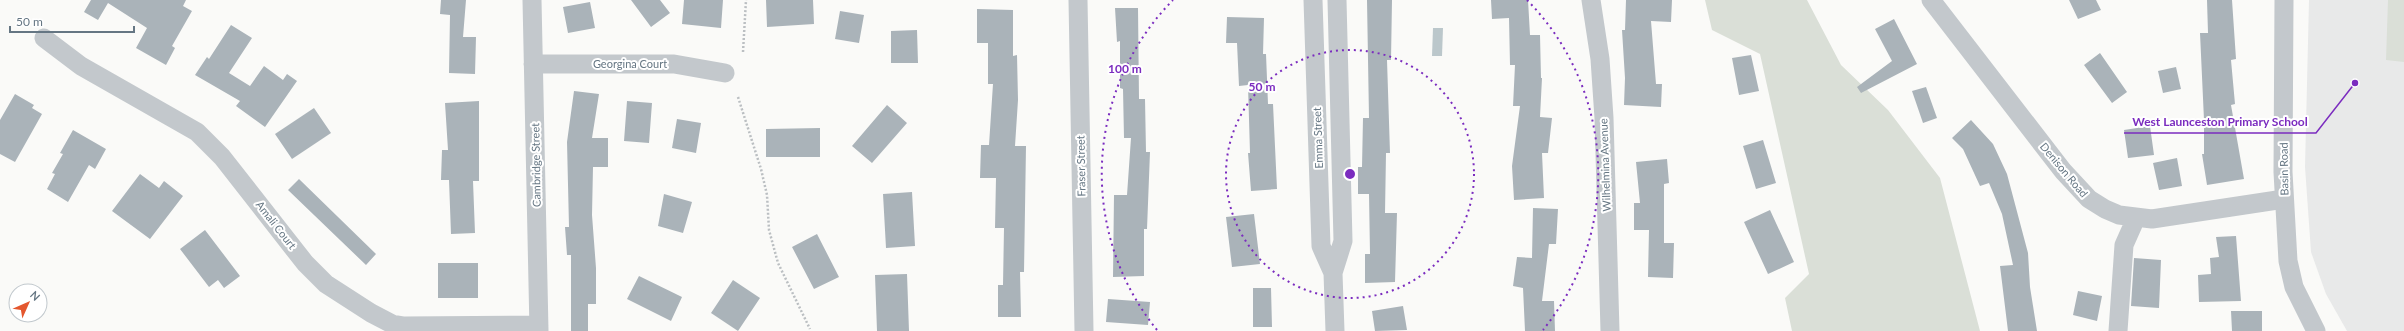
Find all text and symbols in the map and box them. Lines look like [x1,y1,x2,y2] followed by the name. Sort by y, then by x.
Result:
[10,8,134,34] scale bar
[16,14,43,29] text: 50 m
[593,57,667,70] street label: Georgina Court
[1108,61,1142,76] text: 100 m
[1249,79,1275,94] text: 50 m
[1310,107,1325,169] street label: Emma Street
[2124,109,2316,133] callout: West Launceston Primary School
[2132,114,2308,129] text: West Launceston Primary School
[1596,118,1613,212] street label: Wilhelmina Avenue
[528,123,543,207] street label: Cambridge Street
[1073,135,1088,197] street label: Fraser Street
[2038,140,2091,200] street label: Denison Road
[2277,142,2290,196] street label: Basin Road
[1343,167,1357,181] centre of rings
[254,198,299,251] street label: Amali Court
[8,283,48,323] north arrow
[28,288,43,303] text: N

